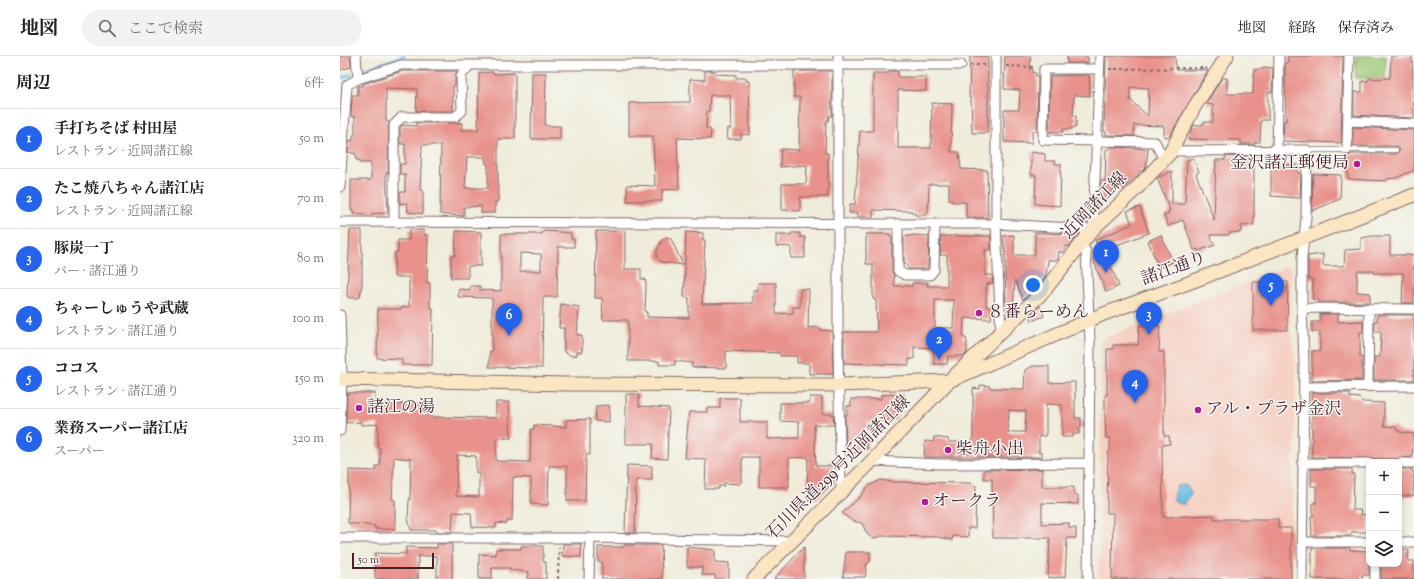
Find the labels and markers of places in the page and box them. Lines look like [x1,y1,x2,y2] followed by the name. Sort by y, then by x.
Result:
[1230,152,1349,176] place label: 金沢諸江郵便局
[1352,159,1362,169] marker: 金沢諸江郵便局
[1093,240,1119,273] pin: 1
[1258,273,1284,306] pin: 5
[987,301,1089,325] place label: ８番らーめん
[1136,302,1162,335] pin: 3
[496,303,522,336] pin: 6
[974,308,984,318] marker: ８番らーめん
[926,327,952,360] pin: 2
[1122,370,1148,403] pin: 4
[367,396,435,420] place label: 諸江の湯
[1206,398,1341,422] place label: アル・プラザ金沢
[354,403,364,413] marker: 諸江の湯
[1193,405,1203,415] marker: アル・プラザ金沢
[956,438,1024,462] place label: 柴舟小出
[943,445,953,455] marker: 柴舟小出
[933,490,1001,514] place label: オークラ
[920,497,930,507] marker: オークラ

